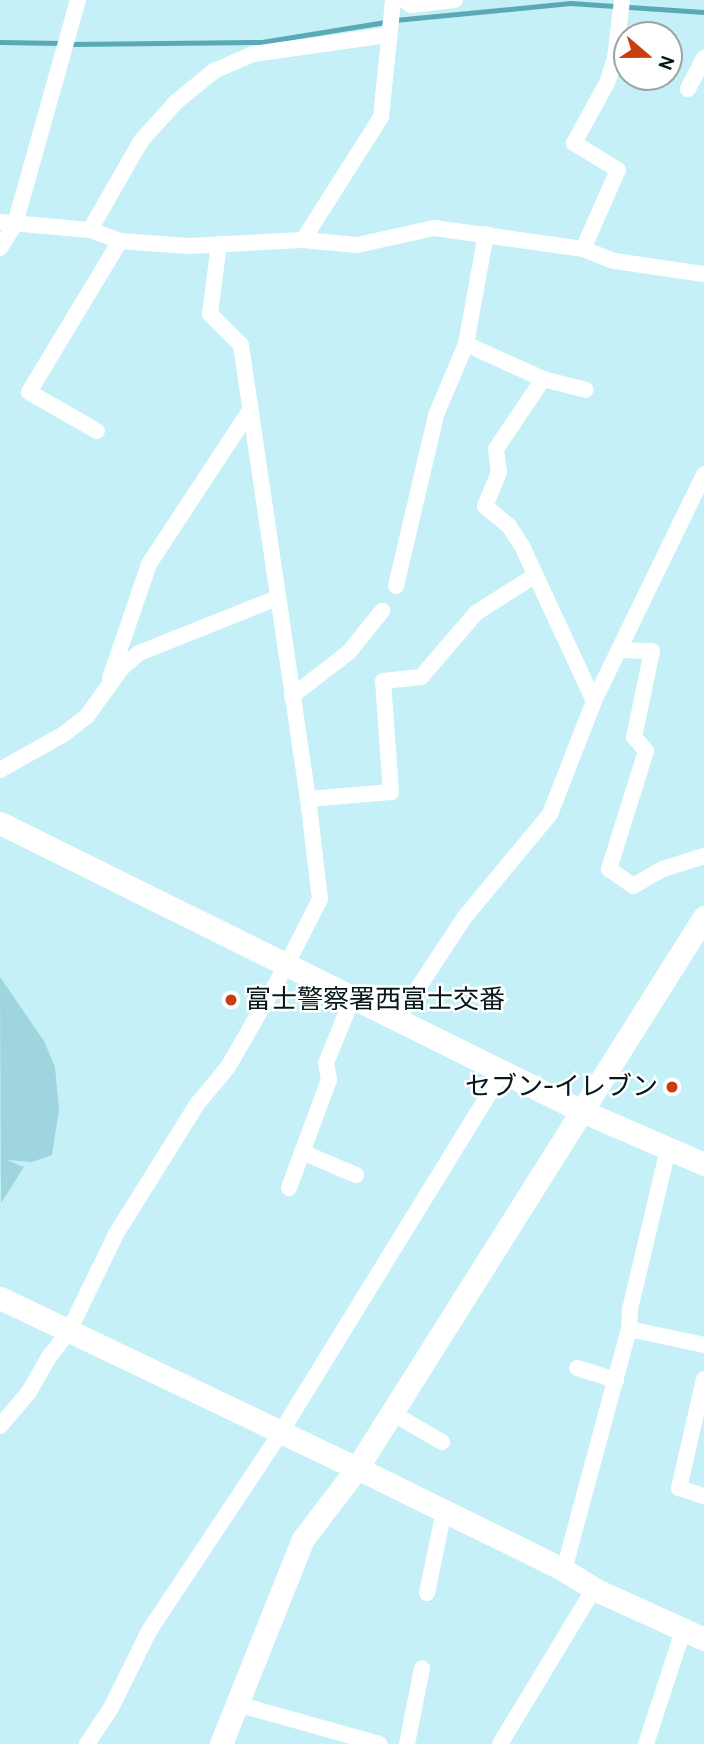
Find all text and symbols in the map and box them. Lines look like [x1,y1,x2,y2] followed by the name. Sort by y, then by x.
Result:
[613,21,683,91] north arrow
[653,52,679,73] text: N
[245,984,505,1016] place label: 富士警察署西富士交番
[223,992,239,1008] marker: 富士警察署西富士交番
[465,1071,658,1103] place label: セブン-イレブン
[664,1079,680,1095] marker: セブン-イレブン

